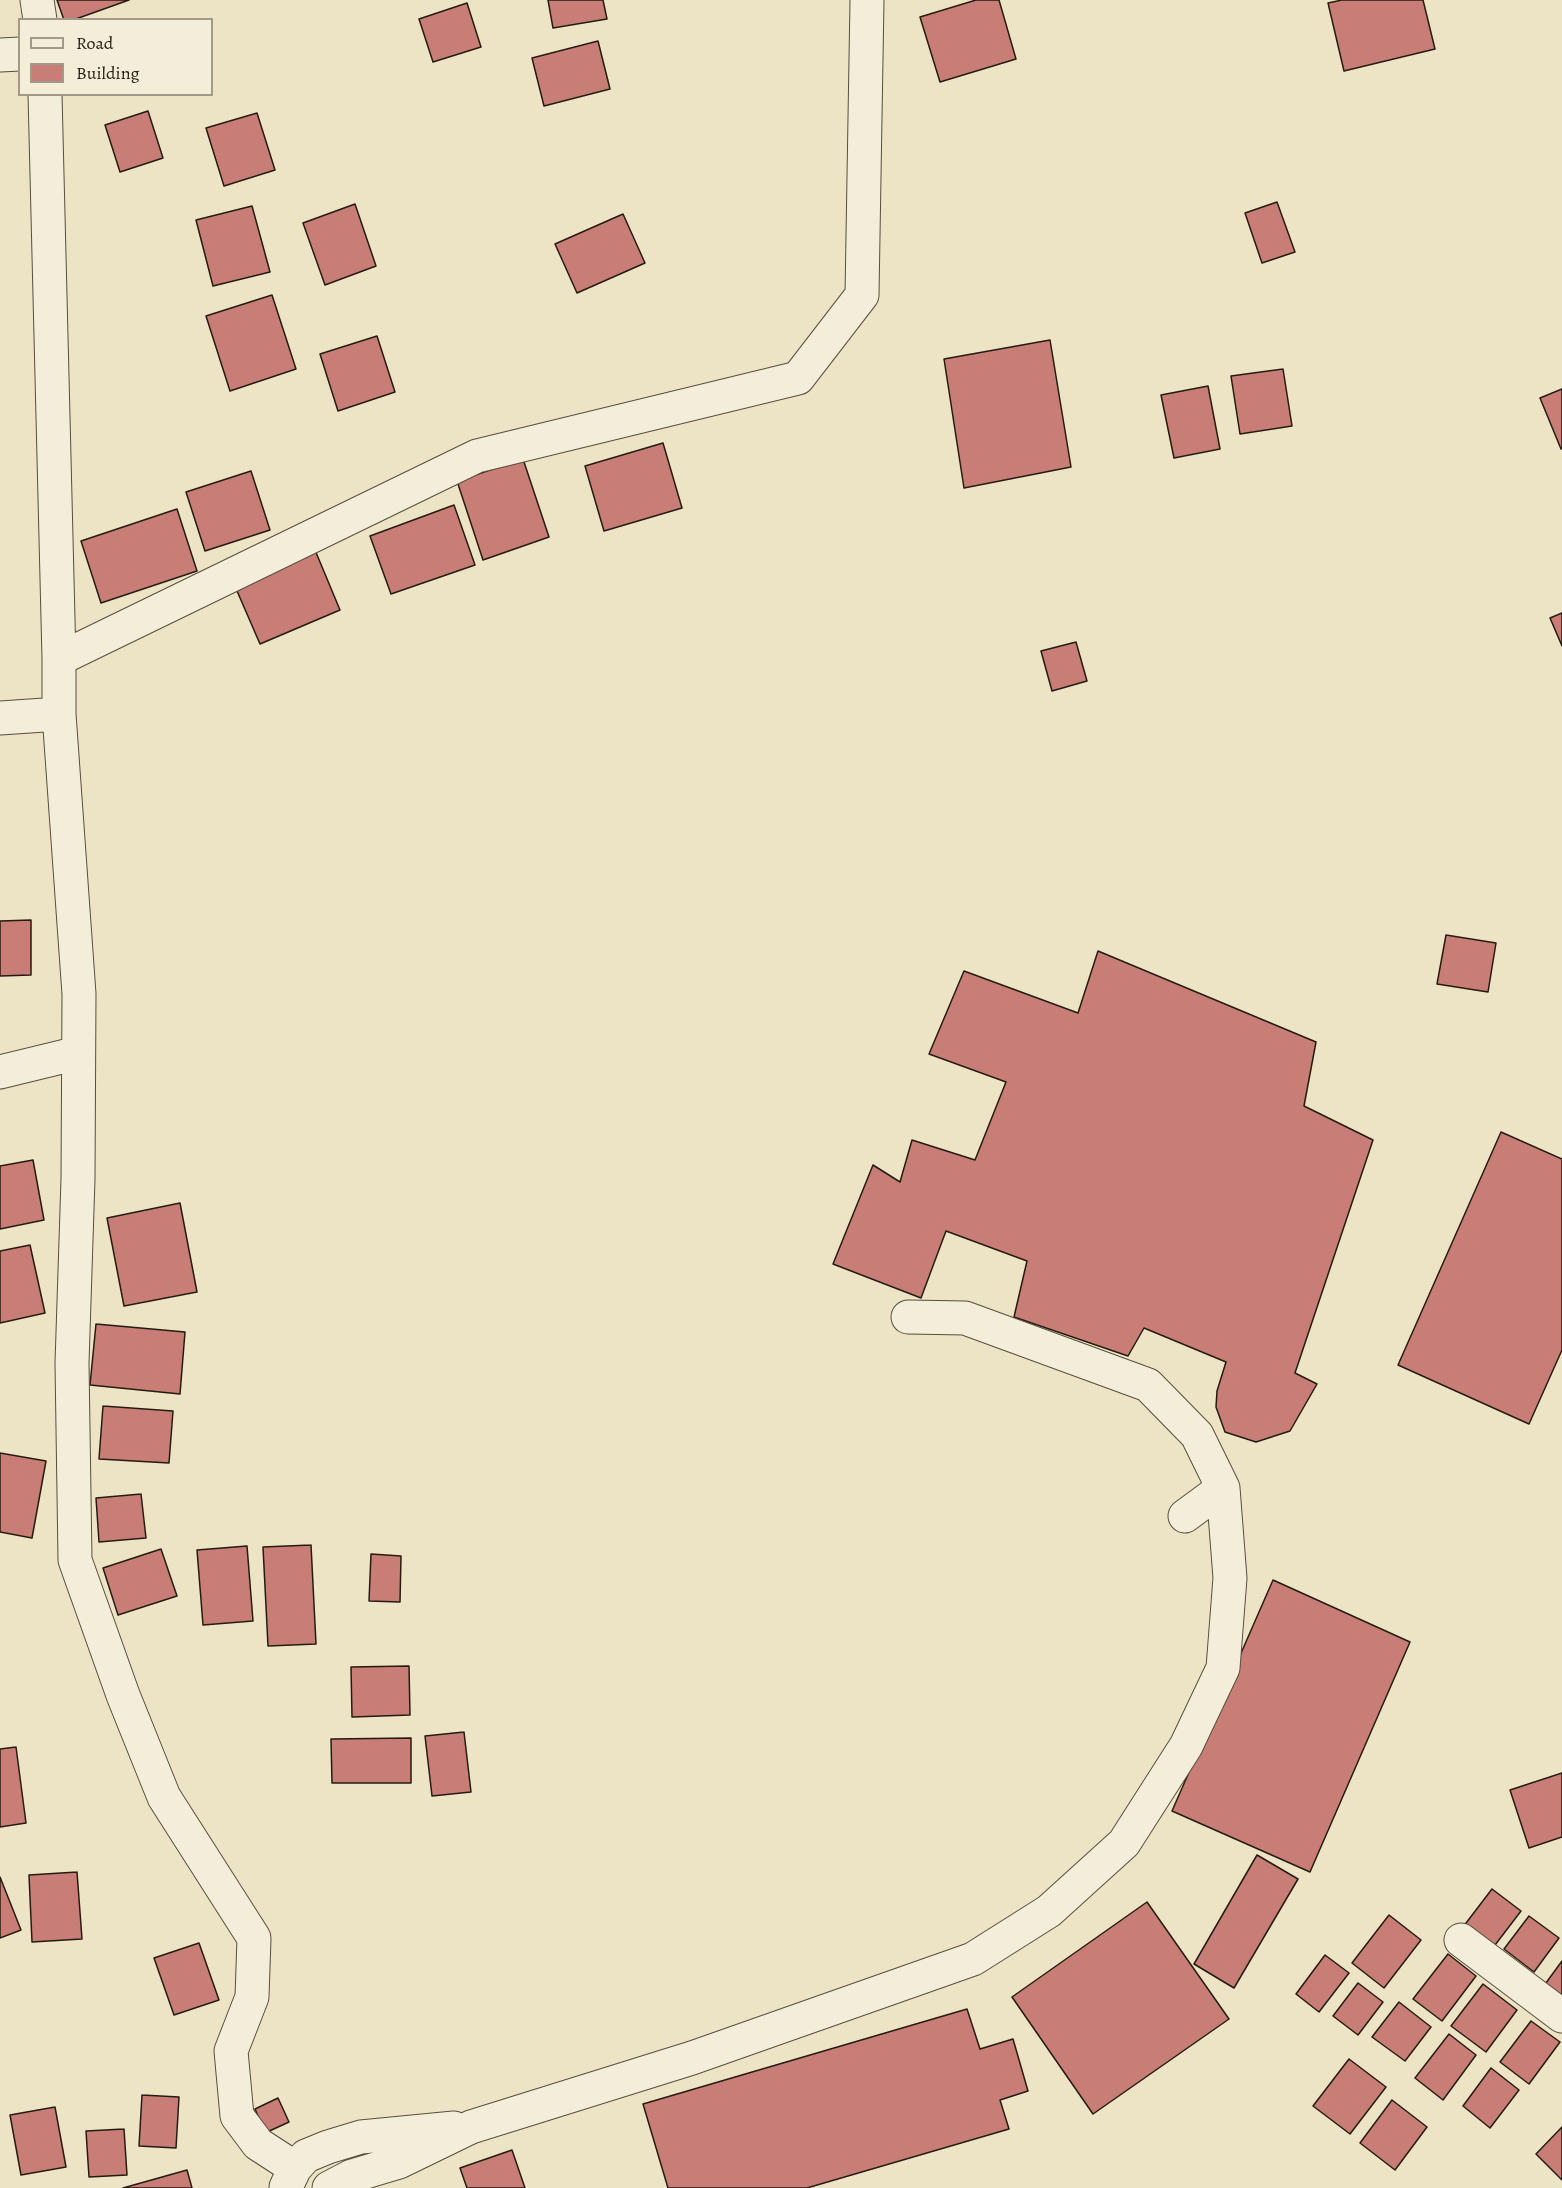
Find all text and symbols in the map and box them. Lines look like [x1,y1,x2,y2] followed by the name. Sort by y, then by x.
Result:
[18,18,213,96] legend
[76,31,113,55] text: Road
[76,61,140,85] text: Building

